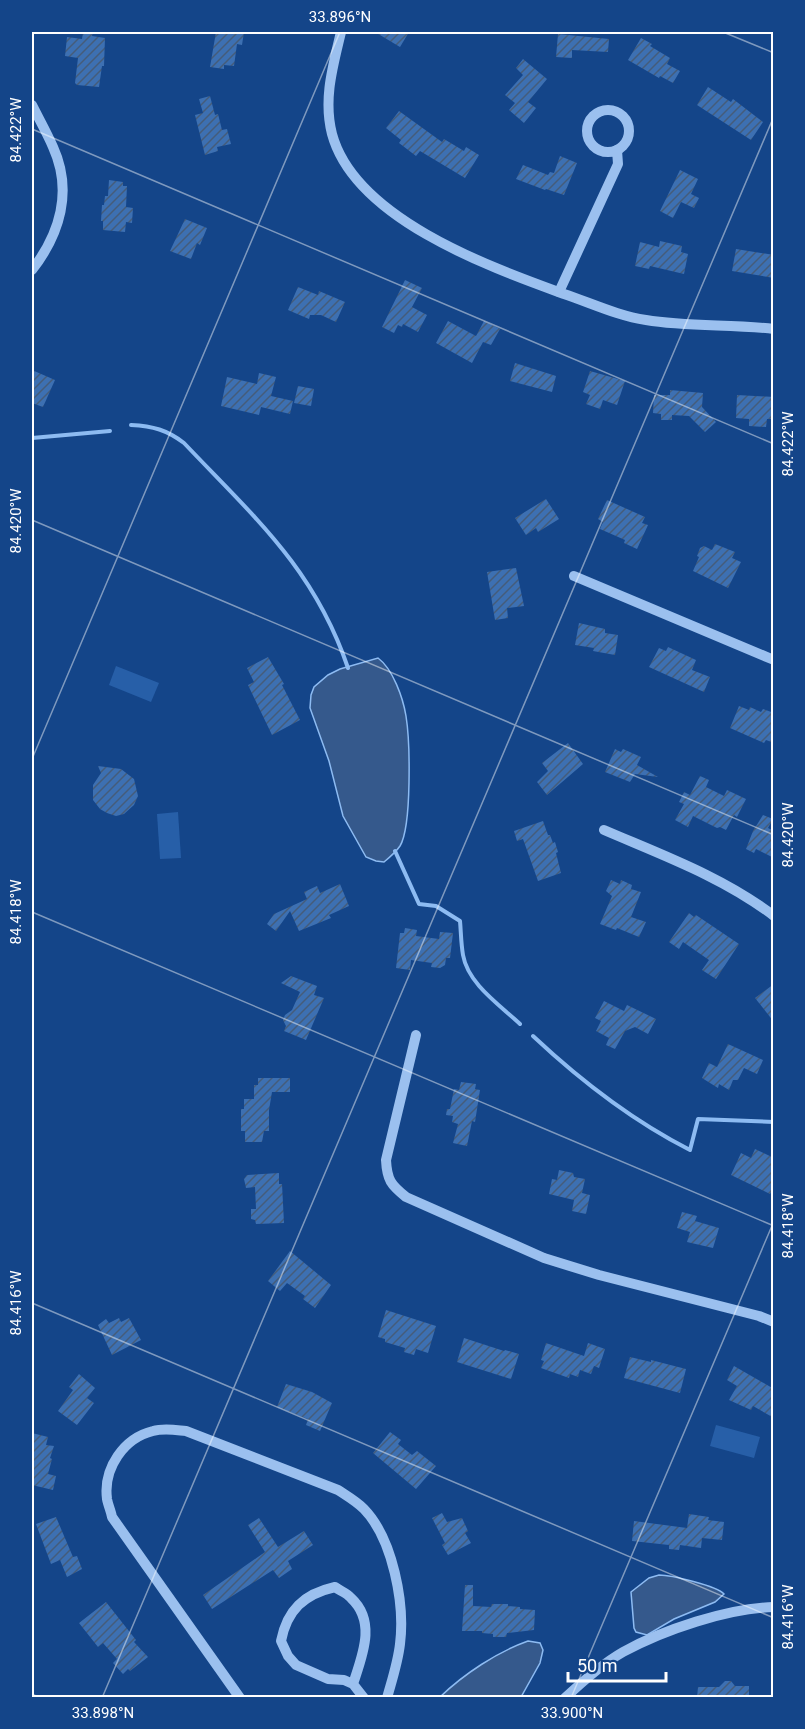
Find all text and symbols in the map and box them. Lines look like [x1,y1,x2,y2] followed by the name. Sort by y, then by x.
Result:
[309,8,371,26] text: 33.896°N
[7,97,25,163] text: 84.422°W
[779,411,797,477] text: 84.422°W
[7,488,25,554] text: 84.420°W
[779,802,797,868] text: 84.420°W
[7,879,25,945] text: 84.418°W
[779,1193,797,1259] text: 84.418°W
[7,1270,25,1336] text: 84.416°W
[779,1584,797,1650] text: 84.416°W
[568,1645,666,1683] scale bar
[577,1655,617,1676] text: 50 m
[72,1704,134,1722] text: 33.898°N
[541,1704,603,1722] text: 33.900°N

